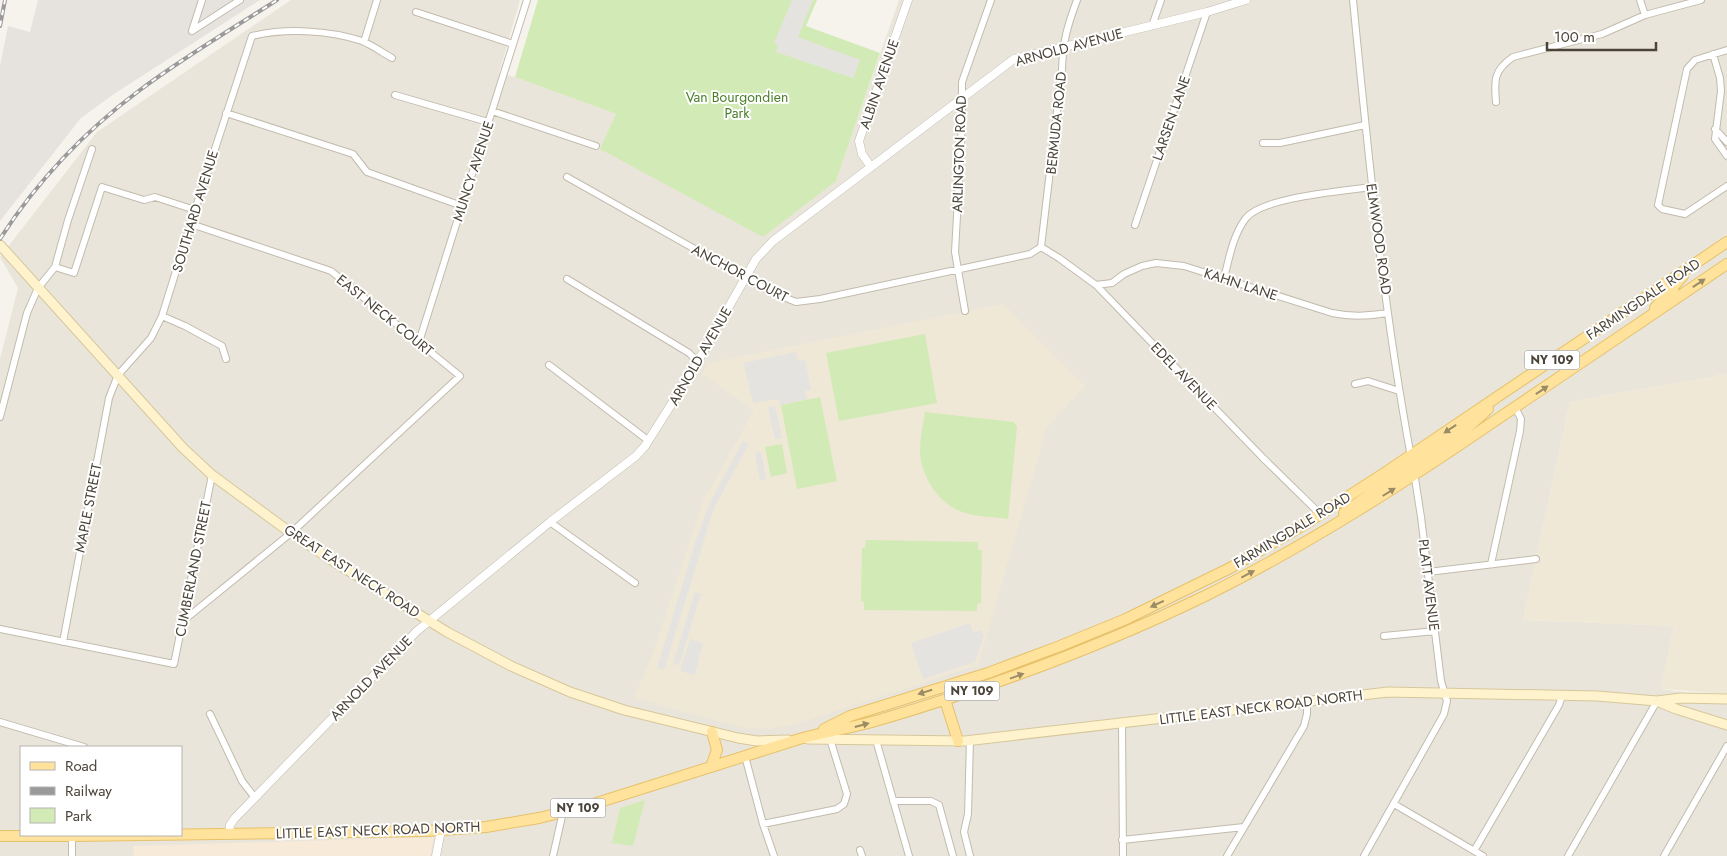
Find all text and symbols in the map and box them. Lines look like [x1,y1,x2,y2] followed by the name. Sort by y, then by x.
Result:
[1547,20,1656,52] scale bar
[1013,23,1125,71] street label: ARNOLD AVENUE
[1554,26,1595,48] text: 100 m
[854,36,904,132] street label: ALBIN AVENUE
[1041,71,1071,175] street label: BERMUDA ROAD
[1147,73,1195,163] street label: LARSEN LANE
[686,87,788,123] park label: Van Bourgondien Park
[947,95,971,213] street label: ARLINGTON ROAD
[447,118,499,224] street label: MUNCY AVENUE
[167,147,223,275] street label: SOUTHARD AVENUE
[1361,182,1397,296] street label: ELMWOOD ROAD
[688,239,792,307] street label: ANCHOR COURT
[1582,253,1704,345] street label: FARMINGDALE ROAD
[1201,263,1281,305] street label: KAHN LANE
[332,270,438,361] street label: EAST NECK COURT
[1693,278,1706,288] one-way arrow
[664,303,736,409] street label: ARNOLD AVENUE
[1146,338,1222,414] street label: EDEL AVENUE
[1524,350,1580,370] road number: NY 109
[1535,385,1548,395] one-way arrow
[1443,424,1457,434] one-way arrow
[70,461,107,554] street label: MAPLE STREET
[1230,487,1354,573] street label: FARMINGDALE ROAD
[1382,488,1395,497] one-way arrow
[170,499,216,638] street label: CUMBERLAND STREET
[280,520,424,622] street label: GREAT EAST NECK ROAD
[1413,538,1445,632] street label: PLATT AVENUE
[1241,570,1255,578] one-way arrow
[1150,600,1164,608] one-way arrow
[325,631,417,725] street label: ARNOLD AVENUE
[1009,672,1024,679] one-way arrow
[944,681,1000,700] road number: NY 109
[1158,685,1364,729] street label: LITTLE EAST NECK ROAD NORTH
[917,688,932,696] one-way arrow
[854,721,869,729] one-way arrow
[20,746,182,836] legend
[65,755,97,777] text: Road
[65,780,112,802] text: Railway
[550,798,606,818] road number: NY 109
[65,805,92,827] text: Park
[275,816,481,844] street label: LITTLE EAST NECK ROAD NORTH

